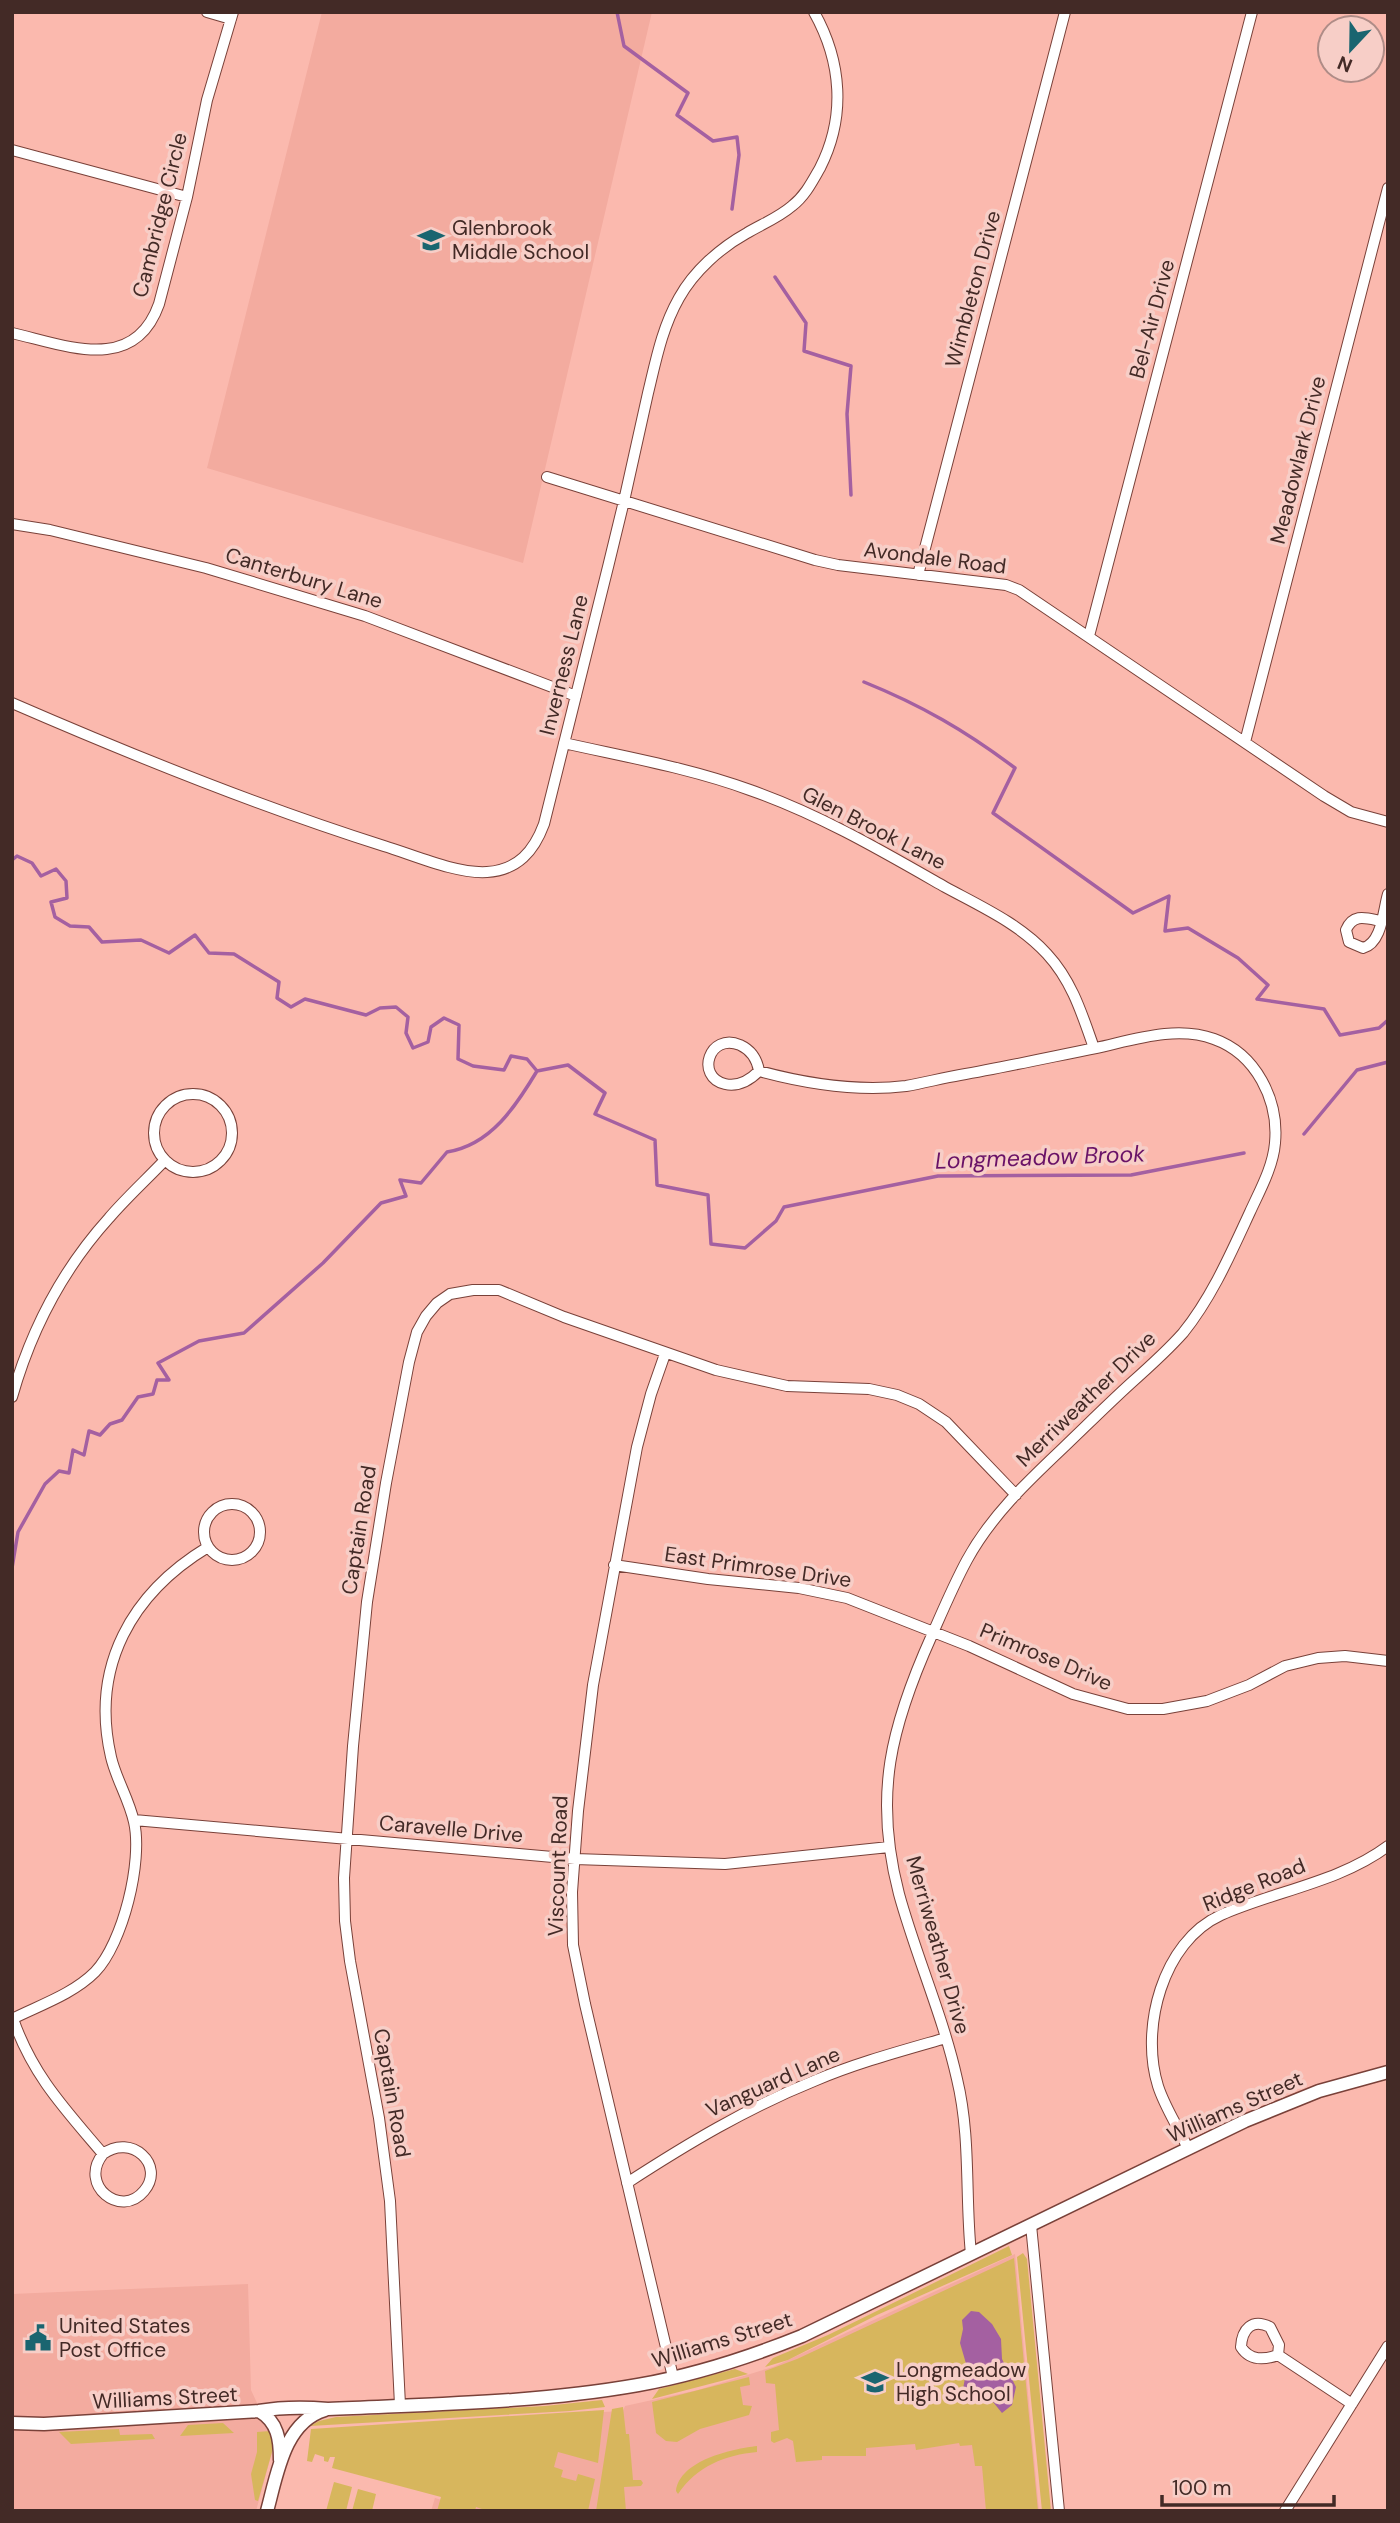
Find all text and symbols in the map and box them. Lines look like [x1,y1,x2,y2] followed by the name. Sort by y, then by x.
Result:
[1316,14,1386,84] north arrow
[1334,50,1356,78] text: N
[126,129,194,300] street label: Cambridge Circle
[939,207,1007,371] street label: Wimbleton Drive
[452,214,589,266] place label: Glenbrook Middle School
[416,225,446,255] school or university icon: Glenbrook Middle School
[1123,256,1181,382] street label: Bel-Air Drive
[1264,373,1332,547] street label: Meadowlark Drive
[862,535,1008,581] street label: Avondale Road
[222,541,386,615] street label: Canterbury Lane
[533,592,595,738] street label: Inverness Lane
[797,780,951,876] street label: Glen Brook Lane
[934,1138,1146,1176] water label: Longmeadow Brook
[1010,1325,1162,1473] street label: Merriweather Drive
[335,1463,383,1597] street label: Captain Road
[663,1540,853,1594] street label: East Primrose Drive
[975,1617,1117,1698] street label: Primrose Drive
[542,1795,574,1937] street label: Viscount Road
[378,1809,524,1849] street label: Caravelle Drive
[1199,1852,1309,1918] street label: Ridge Road
[899,1853,977,2037] street label: Merriweather Drive
[367,2026,417,2160] street label: Captain Road
[701,2040,845,2124] street label: Vanguard Lane
[1163,2065,1307,2149] street label: Williams Street
[648,2305,796,2375] street label: Williams Street
[59,2312,190,2364] place label: United States Post Office
[23,2323,53,2353] public building icon: United States Post Office
[896,2356,1026,2408] place label: Longmeadow High School
[860,2367,890,2397] school or university icon: Longmeadow High School
[92,2380,238,2416] street label: Williams Street
[1162,2464,1334,2508] scale bar
[1172,2474,1232,2502] text: 100 m

